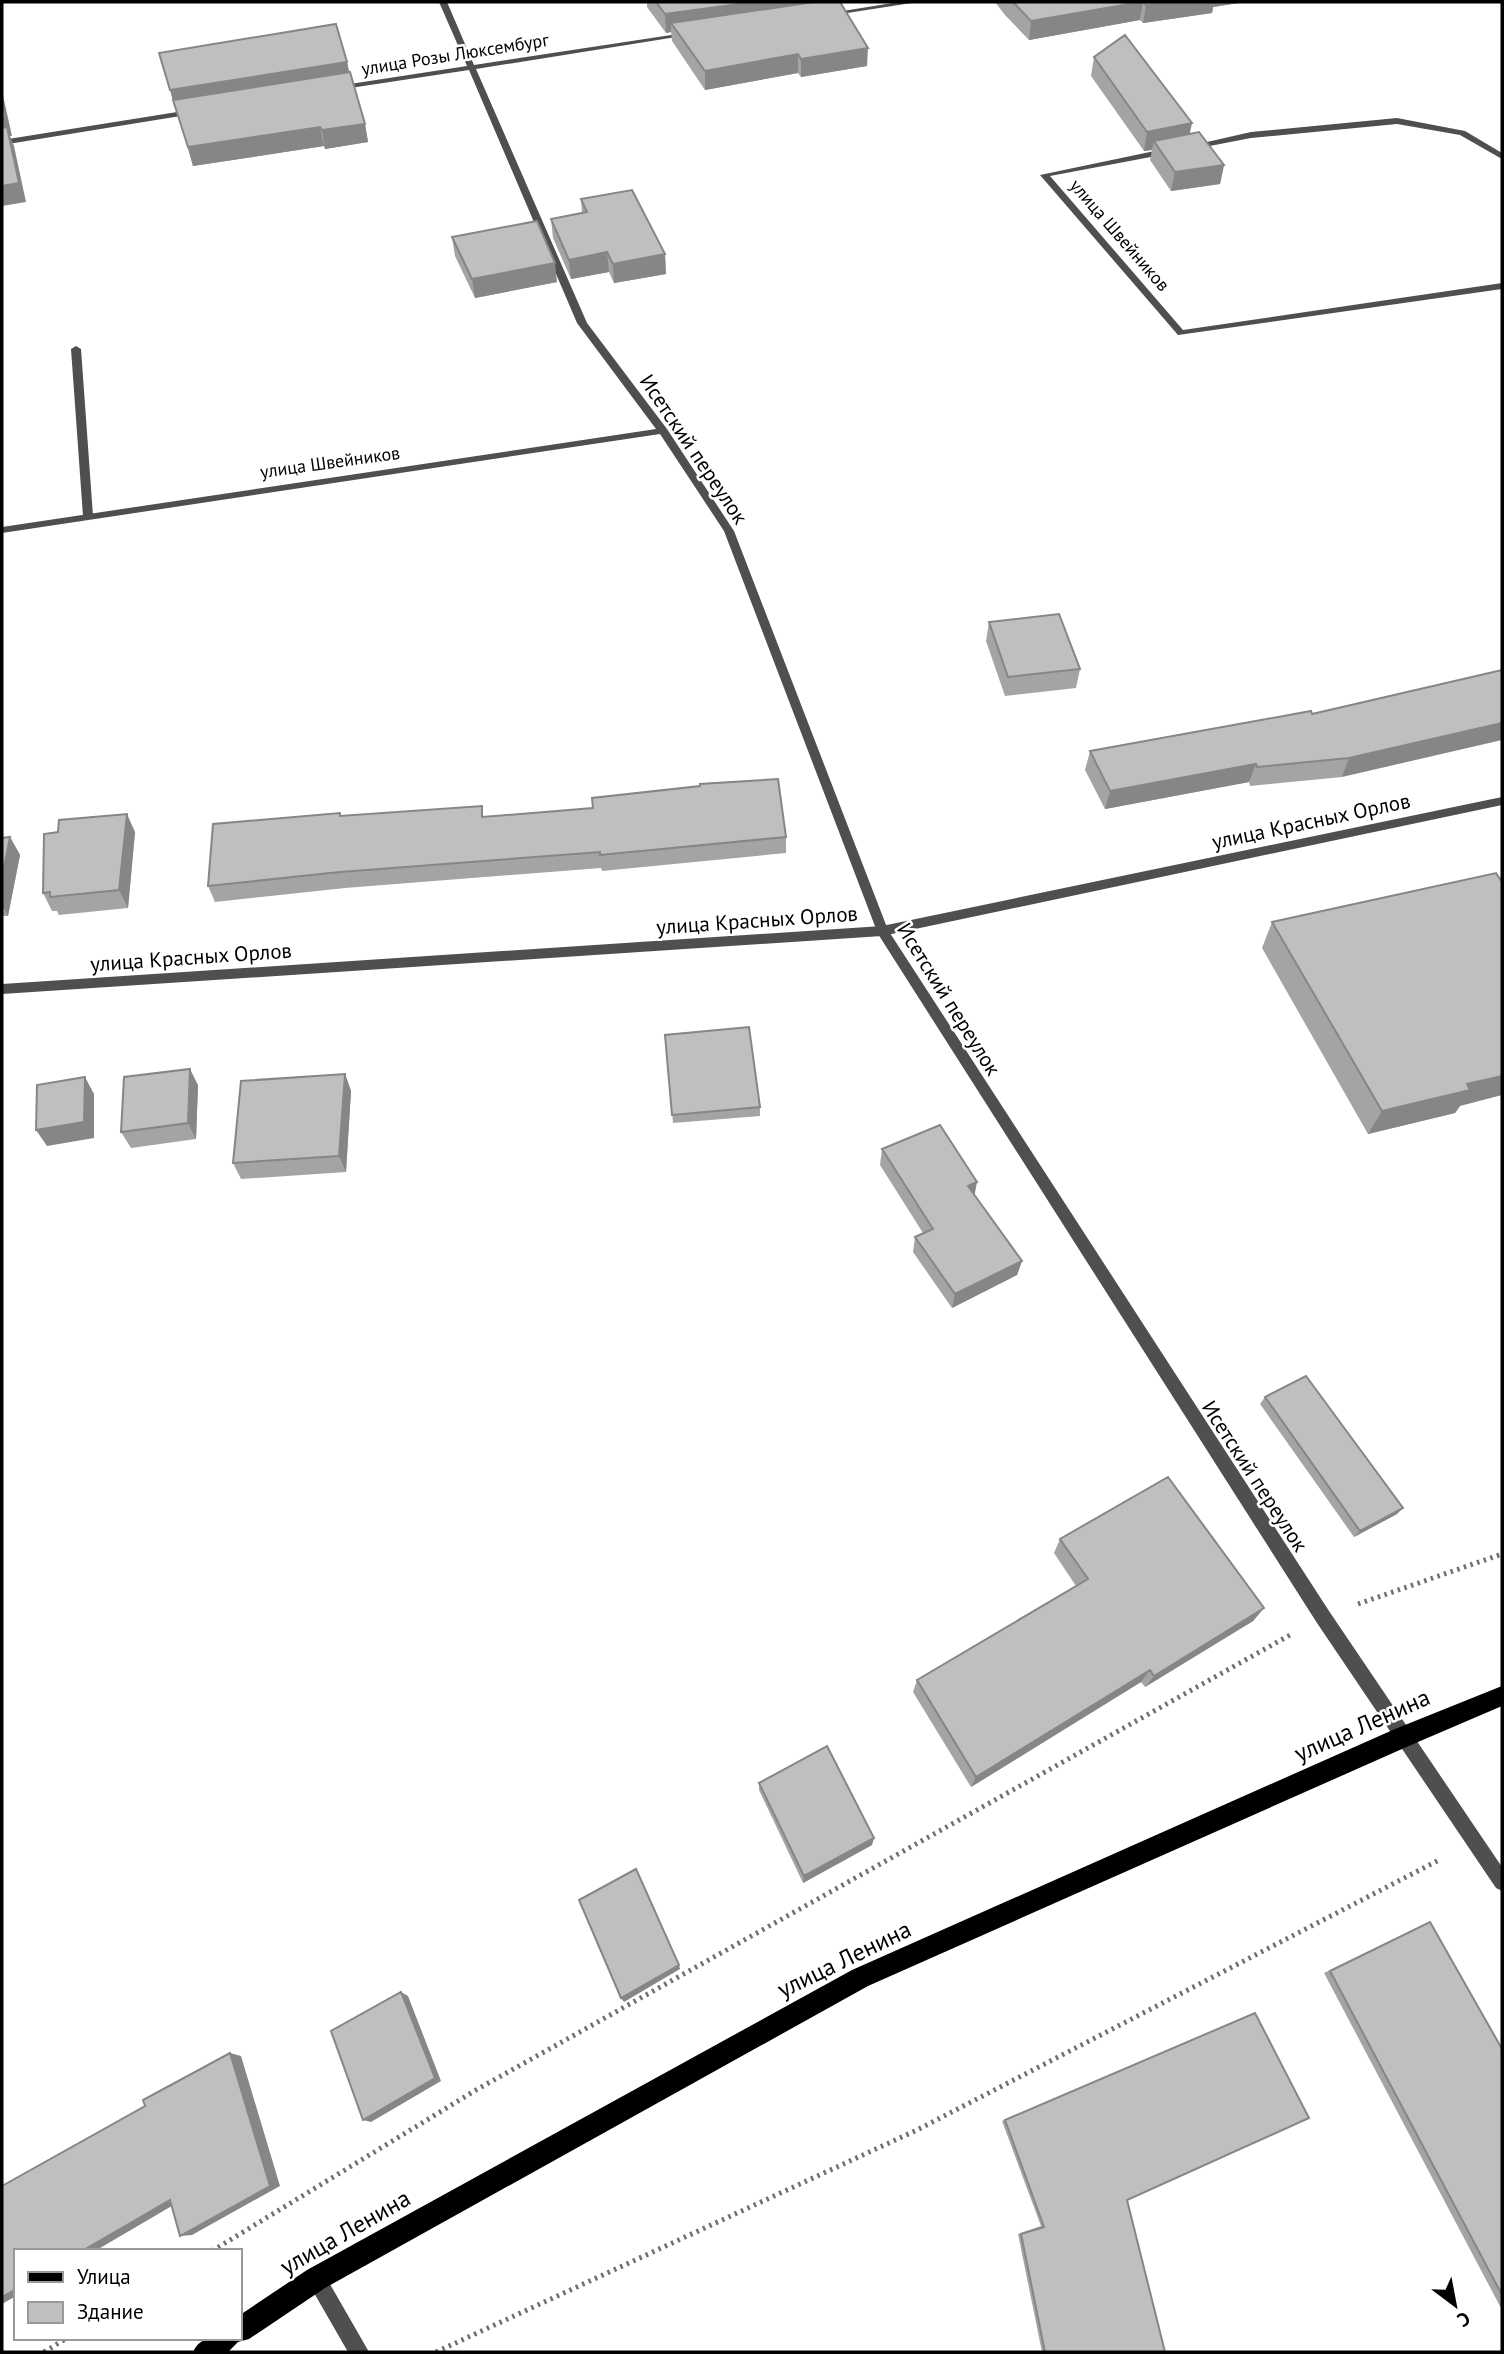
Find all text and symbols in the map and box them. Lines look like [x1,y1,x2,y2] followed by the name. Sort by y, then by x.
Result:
[360,28,551,80] street label: улица Розы Люксембург
[1065,174,1175,296] street label: улица Швейников
[634,369,754,529] street label: Исетский переулок
[259,441,401,483] street label: улица Швейников
[1209,787,1413,855] street label: улица Красных Орлов
[655,899,859,941] street label: улица Красных Орлов
[891,918,1007,1080] street label: Исетский переулок
[89,936,293,978] street label: улица Красных Орлов
[1196,1395,1314,1557] street label: Исетский переулок
[1289,1681,1435,1769] street label: улица Ленина
[772,1913,916,2005] street label: улица Ленина
[274,2182,416,2282] street label: улица Ленина
[14,2249,242,2340] legend
[77,2263,131,2290] text: Улица
[1420,2270,1490,2340] north arrow
[77,2298,144,2325] text: Здание
[1453,2306,1475,2333] text: С

